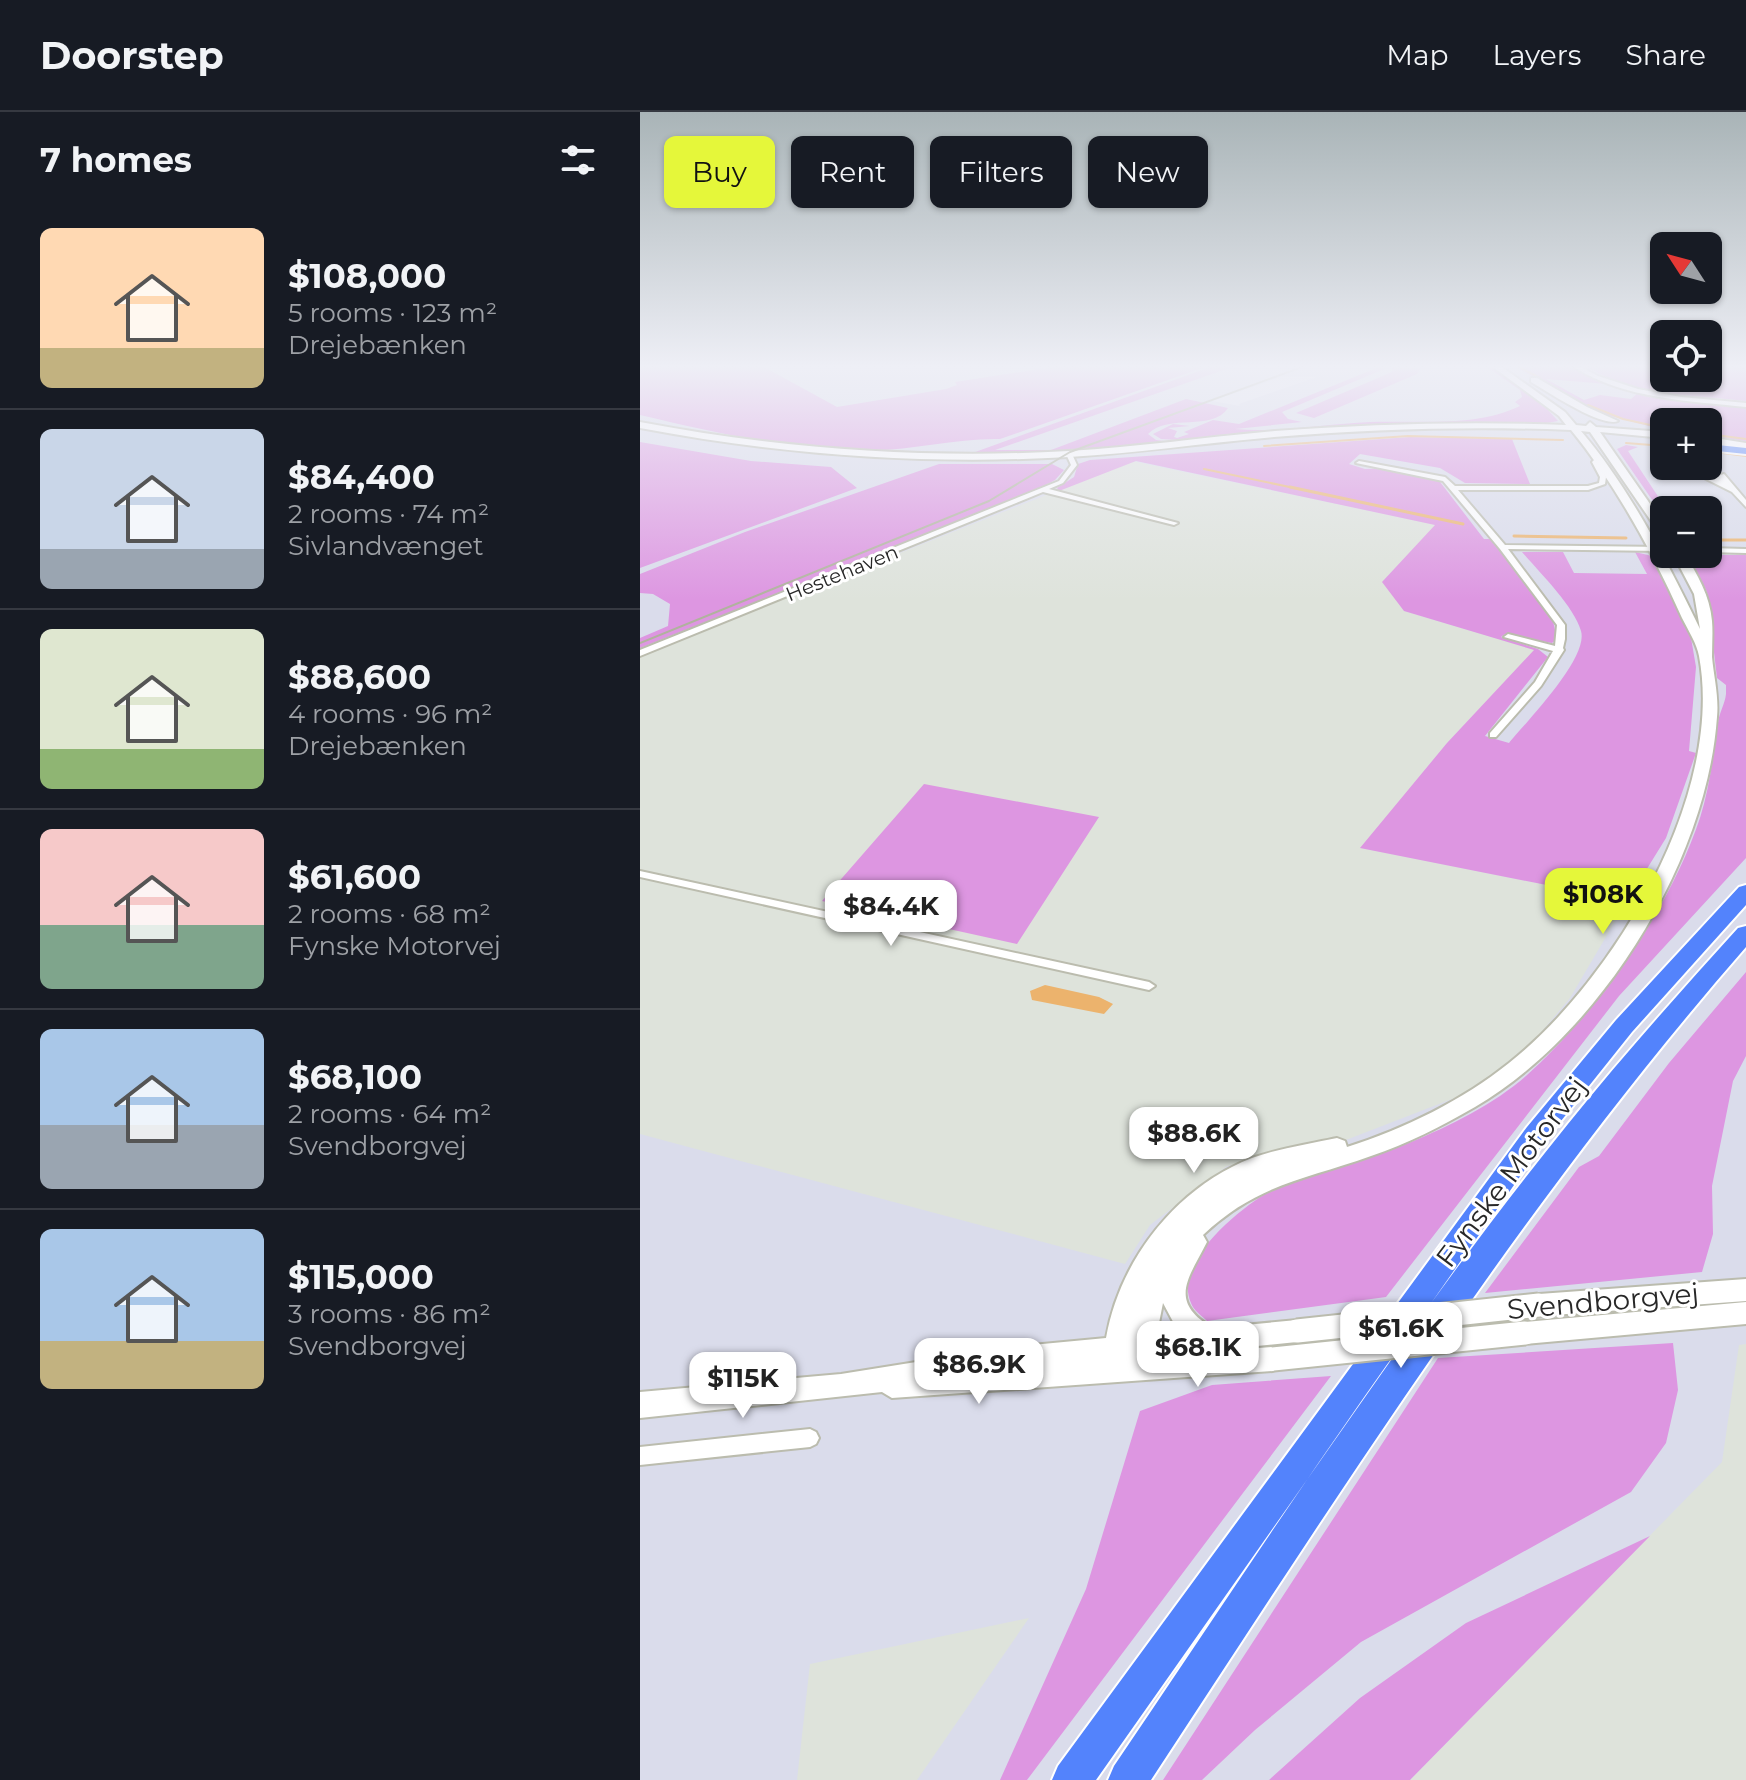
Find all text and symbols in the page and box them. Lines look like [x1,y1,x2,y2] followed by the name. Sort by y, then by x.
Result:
[40,32,224,79] text: Doorstep
[1386,38,1449,72] text: Map
[1493,38,1582,72] text: Layers
[1626,38,1706,72] text: Share
[664,136,775,208] chip: Buy
[791,136,914,208] chip: Rent
[930,136,1072,208] chip: Filters
[1088,136,1208,208] chip: New
[556,138,600,182] icon: filters
[40,139,192,181] text: 7 homes
[1650,232,1722,304] north arrow
[1650,232,1722,568] map controls
[288,255,446,297] text: $108,000
[104,260,200,356] icon: home
[288,297,497,329] text: 5 rooms · 123 m²
[1650,320,1722,392] button: locate
[288,329,467,361] text: Drejebænken
[1650,408,1722,480] button: +
[288,456,435,498] text: $84,400
[104,461,200,557] icon: home
[1650,496,1722,568] button: −
[288,498,489,530] text: 2 rooms · 74 m²
[288,530,483,562] text: Sivlandvænget
[782,540,902,606] street label: Hestehaven
[288,656,431,698] text: $88,600
[104,661,200,757] icon: home
[288,698,492,730] text: 4 rooms · 96 m²
[288,730,467,762] text: Drejebænken
[288,856,421,898] text: $61,600
[104,861,200,957] icon: home
[1547,868,1659,936] pin: $108K
[1563,878,1643,910] text: $108K
[826,880,956,948] pin: $84.4K
[843,890,939,922] text: $84.4K
[288,898,491,930] text: 2 rooms · 68 m²
[288,930,501,962] text: Fynske Motorvej
[288,1056,422,1098] text: $68,100
[104,1061,200,1157] icon: home
[1428,1070,1594,1274] street label: Fynske Motorvej
[288,1098,491,1130] text: 2 rooms · 64 m²
[1129,1107,1259,1175] pin: $88.6K
[1147,1117,1241,1149] text: $88.6K
[288,1130,467,1162] text: Svendborgvej
[288,1256,434,1298] text: $115,000
[104,1261,200,1357] icon: home
[1506,1276,1700,1326] street label: Svendborgvej
[288,1298,491,1330] text: 3 rooms · 86 m²
[1336,1302,1466,1370] pin: $61.6K
[1358,1312,1444,1344] text: $61.6K
[1133,1321,1263,1389] pin: $68.1K
[288,1330,467,1362] text: Svendborgvej
[1155,1331,1241,1363] text: $68.1K
[914,1338,1044,1406] pin: $86.9K
[932,1348,1026,1380] text: $86.9K
[687,1352,799,1420] pin: $115K
[707,1362,779,1394] text: $115K

